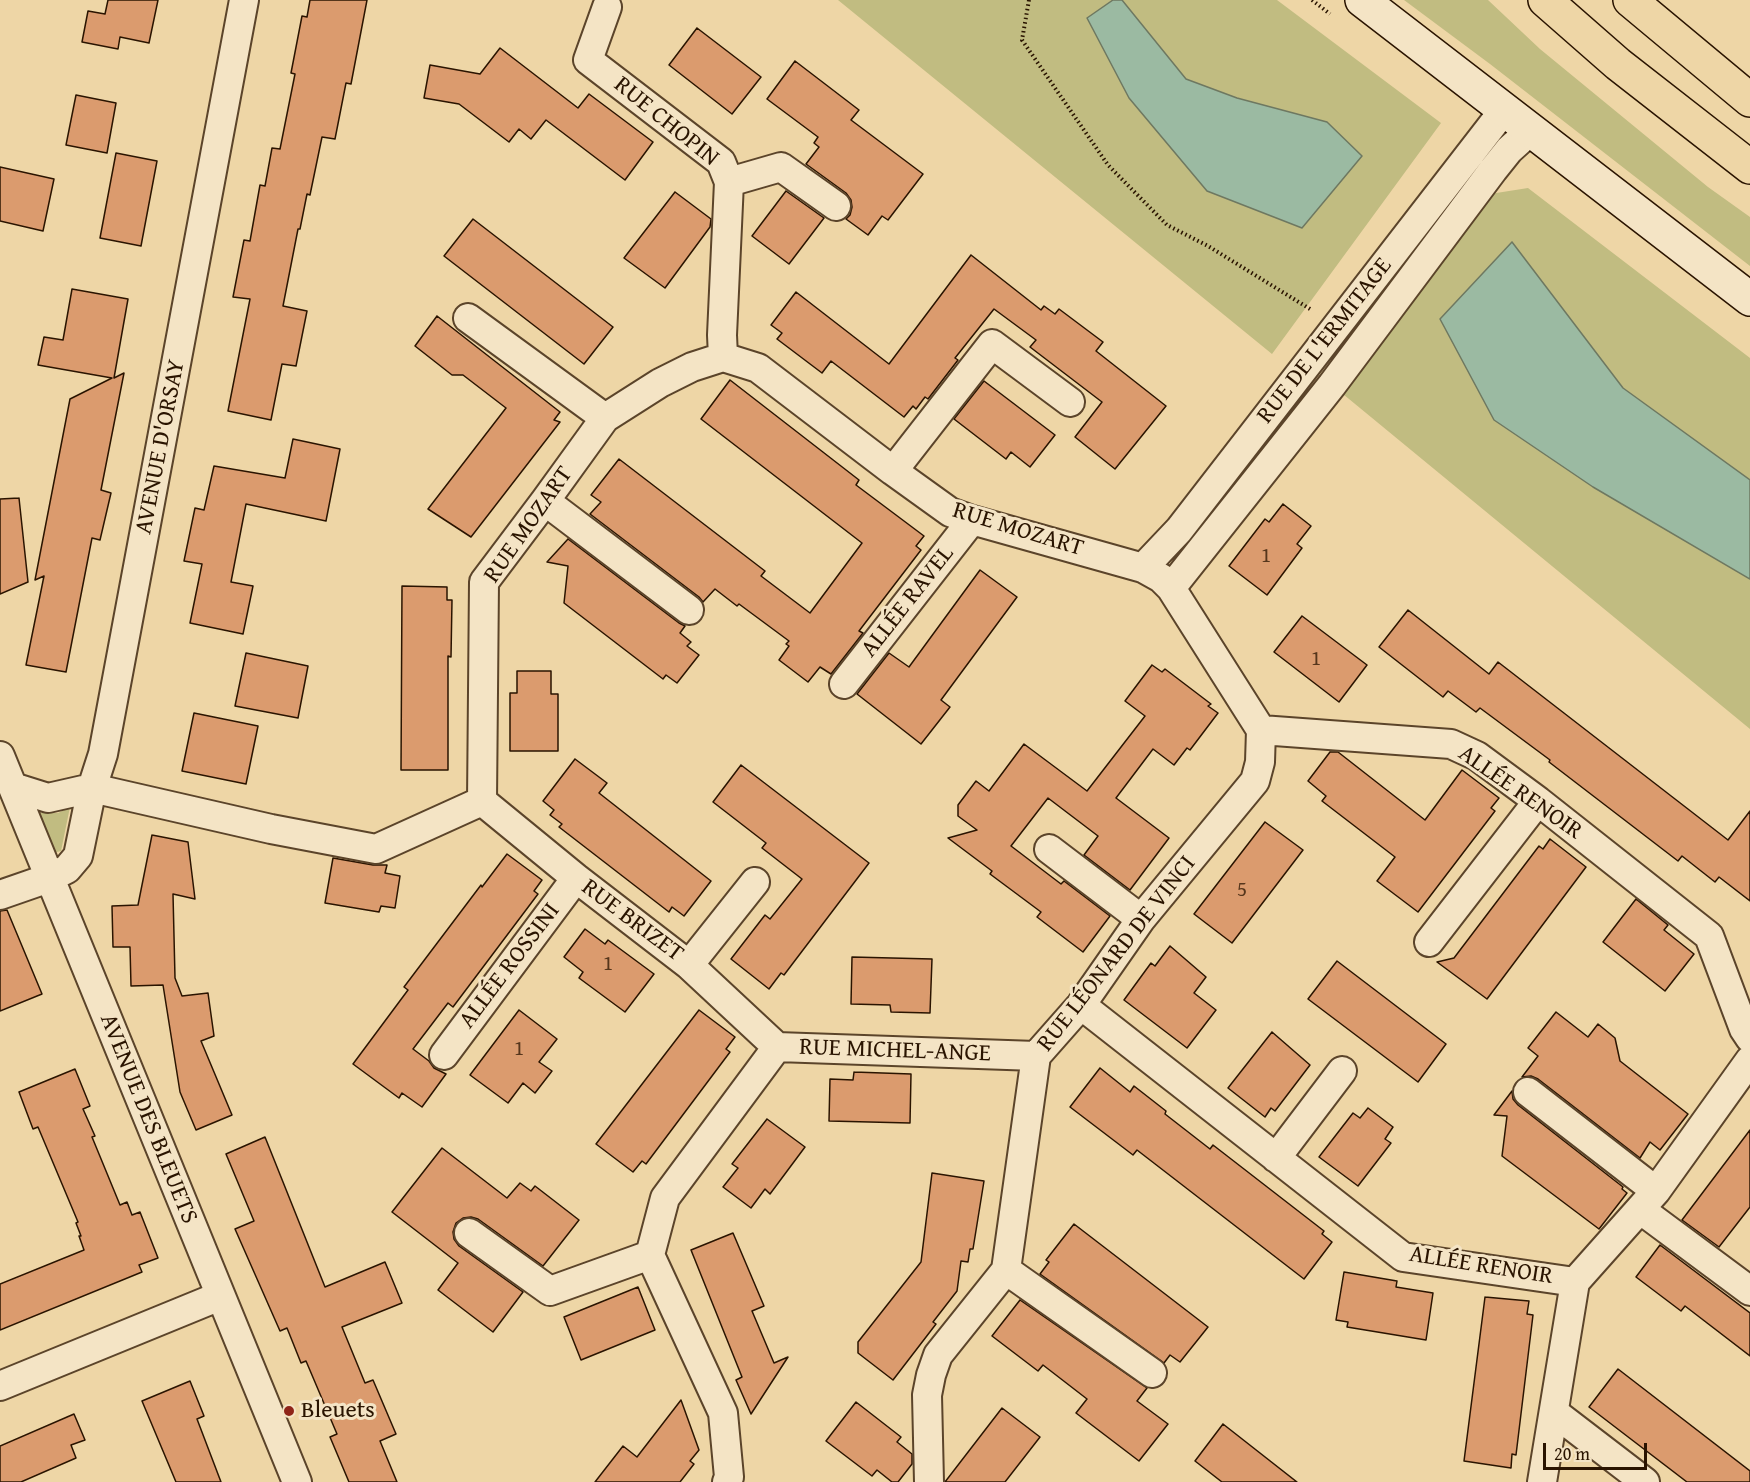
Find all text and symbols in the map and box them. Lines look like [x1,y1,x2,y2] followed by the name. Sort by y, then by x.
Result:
[608,71,724,173] street label: RUE CHOPIN
[1251,252,1399,430] street label: RUE DE L'ERMITAGE
[130,357,192,537] street label: AVENUE D'ORSAY
[478,461,580,589] street label: RUE MOZART
[949,496,1087,564] street label: RUE MOZART
[856,541,960,663] street label: ALLÉE RAVEL
[1261,544,1271,570] house number: 1
[1311,647,1321,673] house number: 1
[1452,740,1588,846] street label: ALLÉE RENOIR
[1032,850,1202,1058] street label: RUE LÉONARD DE VINCI
[575,873,689,969] street label: RUE BRIZET
[1237,878,1247,904] house number: 5
[453,898,567,1034] street label: ALLÉE ROSSINI
[603,952,613,978] house number: 1
[93,1010,203,1228] street label: AVENUE DES BLEUETS
[799,1033,991,1069] street label: RUE MICHEL-ANGE
[514,1037,524,1063] house number: 1
[1407,1240,1555,1292] street label: ALLÉE RENOIR
[301,1397,375,1425] place label: Bleuets
[282,1404,296,1418] marker: Bleuets
[1546,1431,1650,1469] scale bar
[1554,1440,1590,1467] text: 20 m

